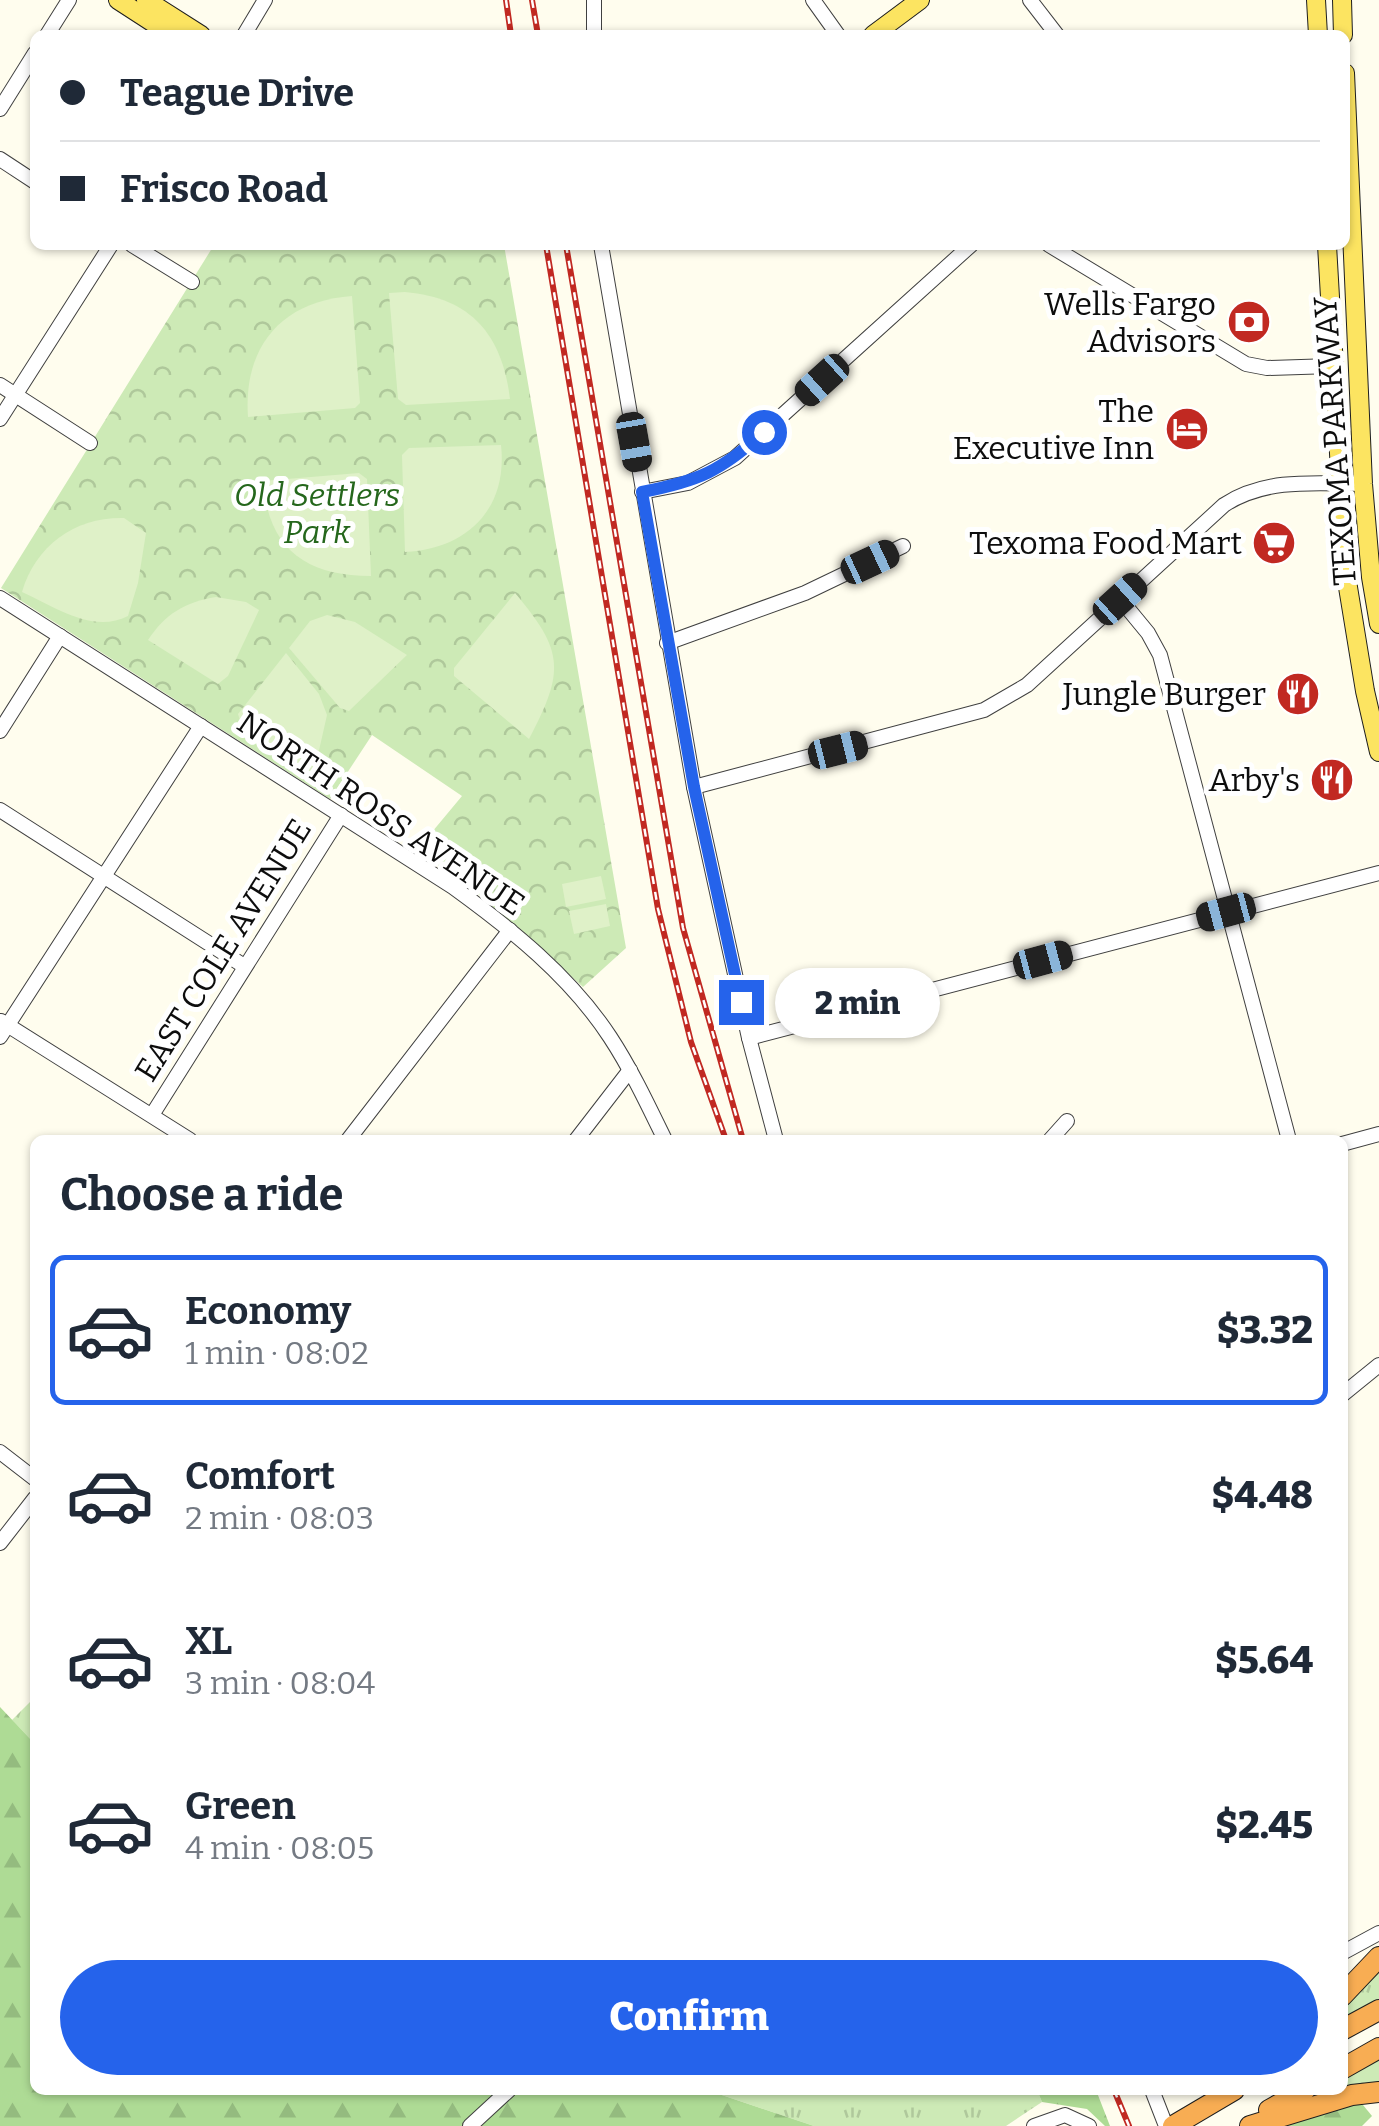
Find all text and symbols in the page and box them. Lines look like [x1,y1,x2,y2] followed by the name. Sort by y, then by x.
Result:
[120,70,354,116] text: Teague Drive
[120,166,328,212] text: Frisco Road
[1044,285,1216,360] place label: Wells Fargo Advisors
[1306,295,1364,587] street label: TEXOMA PARKWAY
[1226,299,1272,345] bank icon: Wells Fargo Advisors
[790,349,854,411] car
[953,392,1154,467] place label: The Executive Inn
[1164,406,1210,452] hotel icon: The Executive Inn
[614,410,654,474] car
[742,410,787,455] route start
[234,476,400,551] park label: Old Settlers Park
[1251,520,1297,566] supermarket icon: Texoma Food Mart
[969,524,1242,562] place label: Texoma Food Mart
[836,536,904,588] car
[1088,568,1152,630] car
[1275,671,1321,717] restaurant icon: Jungle Burger
[1062,675,1266,713] place label: Jungle Burger
[230,703,532,923] street label: NORTH ROSS AVENUE
[805,728,871,772] car
[1309,757,1355,803] restaurant icon: Arby's
[1208,761,1300,799] place label: Arby's
[127,812,319,1088] street label: EAST COLE AVENUE
[1193,890,1259,934] car
[1010,938,1076,982] car
[776,967,941,1037] callout: 2 min
[719,980,764,1025] route end
[815,984,900,1022] text: 2 min
[60,1168,343,1222] text: Choose a ride
[65,1285,155,1375] icon: car
[185,1288,351,1334] text: Economy
[1217,1307,1313,1353] text: $3.32
[185,1334,369,1372] text: 1 min · 08:02
[65,1450,155,1540] icon: car
[185,1453,335,1499] text: Comfort
[1212,1472,1313,1518] text: $4.48
[185,1499,374,1537] text: 2 min · 08:03
[65,1615,155,1705] icon: car
[185,1618,232,1664] text: XL
[1215,1637,1313,1683] text: $5.64
[185,1664,375,1702] text: 3 min · 08:04
[65,1780,155,1870] icon: car
[185,1783,296,1829] text: Green
[1215,1802,1313,1848] text: $2.45
[185,1829,374,1867] text: 4 min · 08:05
[60,1960,1318,2075] button: Confirm

